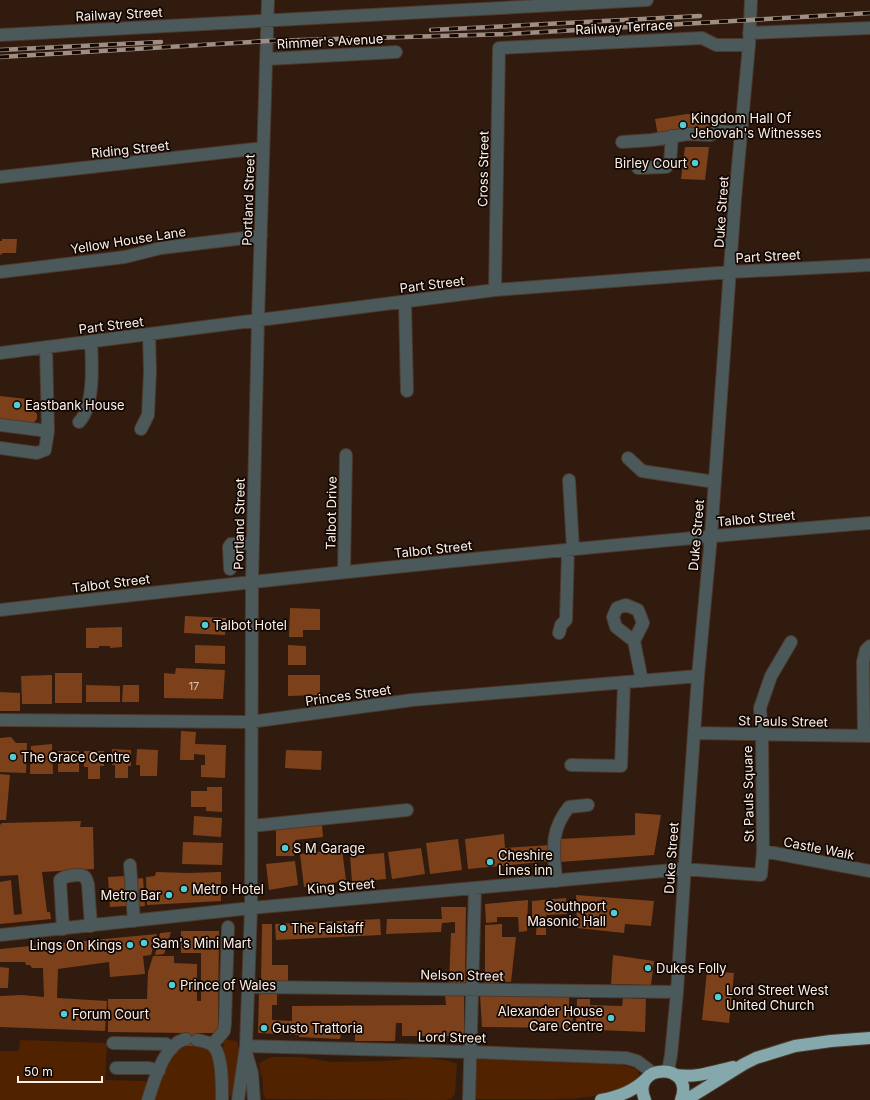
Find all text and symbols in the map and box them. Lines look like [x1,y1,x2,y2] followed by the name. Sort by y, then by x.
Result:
[75,4,163,24] street label: Railway Street
[575,16,673,38] street label: Railway Terrace
[276,30,384,52] street label: Rimmer's Avenue
[691,110,822,141] place label: Kingdom Hall Of Jehovah's Witnesses
[678,120,688,130] marker: Kingdom Hall Of Jehovah's Witnesses
[474,131,492,207] street label: Cross Street
[90,137,170,161] street label: Riding Street
[238,154,258,246] street label: Portland Street
[614,155,687,171] place label: Birley Court
[690,158,700,168] marker: Birley Court
[711,176,731,248] street label: Duke Street
[69,223,187,257] street label: Yellow House Lane
[735,246,801,266] street label: Part Street
[399,272,465,296] street label: Part Street
[78,313,144,337] street label: Part Street
[25,397,125,413] place label: Eastbank House
[12,400,22,410] marker: Eastbank House
[322,476,340,550] street label: Talbot Drive
[230,478,248,570] street label: Portland Street
[685,499,707,571] street label: Duke Street
[716,507,796,529] street label: Talbot Street
[393,537,473,561] street label: Talbot Street
[71,570,151,596] street label: Talbot Street
[213,617,287,633] place label: Talbot Hotel
[200,620,210,630] marker: Talbot Hotel
[189,679,199,693] house number: 17
[304,681,392,709] street label: Princes Street
[738,712,828,730] street label: St Pauls Street
[739,745,757,843] street label: St Pauls Square
[21,749,130,765] place label: The Grace Centre
[8,752,18,762] marker: The Grace Centre
[661,822,681,894] street label: Duke Street
[782,833,856,863] street label: Castle Walk
[293,840,365,856] place label: S M Garage
[280,843,290,853] marker: S M Garage
[498,847,553,878] place label: Cheshire Lines inn
[485,857,495,867] marker: Cheshire Lines inn
[306,875,376,897] street label: King Street
[192,881,264,897] place label: Metro Hotel
[179,884,189,894] marker: Metro Hotel
[101,887,161,903] place label: Metro Bar
[164,890,174,900] marker: Metro Bar
[527,898,606,929] place label: Southport Masonic Hall
[609,908,619,918] marker: Southport Masonic Hall
[291,920,364,936] place label: The Falstaff
[278,923,288,933] marker: The Falstaff
[152,935,251,951] place label: Sam's Mini Mart
[29,937,122,953] place label: Lings On Kings
[139,938,149,948] marker: Sam's Mini Mart
[125,940,135,950] marker: Lings On Kings
[656,960,727,976] place label: Dukes Folly
[643,963,653,973] marker: Dukes Folly
[420,966,504,984] street label: Nelson Street
[180,977,276,993] place label: Prince of Wales
[167,980,177,990] marker: Prince of Wales
[726,982,829,1013] place label: Lord Street West United Church
[713,992,723,1002] marker: Lord Street West United Church
[498,1003,603,1034] place label: Alexander House Care Centre
[72,1006,149,1022] place label: Forum Court
[59,1009,69,1019] marker: Forum Court
[606,1013,616,1023] marker: Alexander House Care Centre
[272,1020,363,1036] place label: Gusto Trattoria
[259,1023,269,1033] marker: Gusto Trattoria
[418,1028,486,1046] street label: Lord Street
[18,1058,102,1084] scale bar
[24,1064,53,1079] text: 50 m

